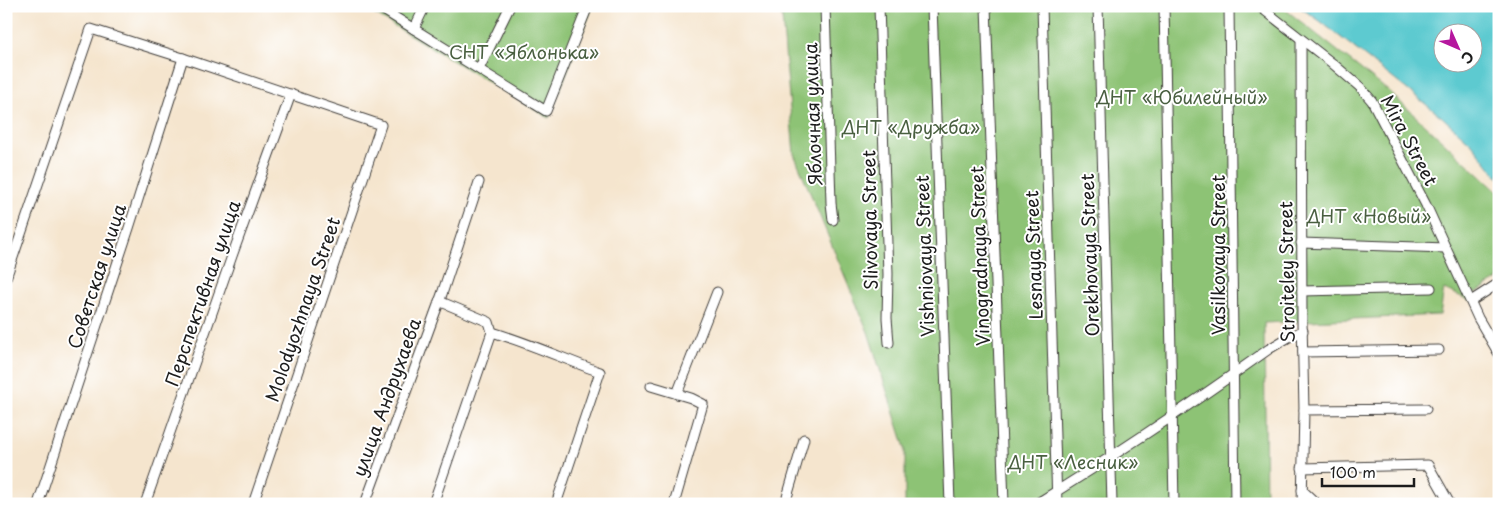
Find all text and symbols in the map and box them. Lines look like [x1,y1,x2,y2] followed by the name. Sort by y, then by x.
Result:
[1432,22,1482,72] north arrow
[449,38,599,65] park label: СНТ «Яблонька»
[796,42,828,186] street label: Яблочная улица
[1456,46,1479,69] text: С
[1095,83,1268,110] park label: ДНТ «Юбилейный»
[1375,90,1445,190] street label: Mira Street
[841,113,980,140] park label: ДНТ «Дружба»
[854,150,884,290] street label: Slivovaya Street
[962,166,996,346] street label: Vinogradnaya Street
[1073,173,1105,337] street label: Orekhovaya Street
[908,175,940,337] street label: Vishniovaya Street
[1204,175,1231,335] street label: Vasilkovaya Street
[1017,190,1049,320] street label: Lesnaya Street
[157,196,247,390] street label: Перспективная улица
[60,199,132,352] street label: Советская улица
[1271,201,1301,343] street label: Stroiteley Street
[1306,202,1431,229] park label: ДНТ «Новый»
[258,213,346,405] street label: Molodyozhnaya Street
[345,313,428,480] street label: улица Андрухаева
[1007,448,1138,475] park label: ДНТ «Лесник»
[1322,455,1415,487] scale bar
[1330,460,1376,483] text: 100 m

